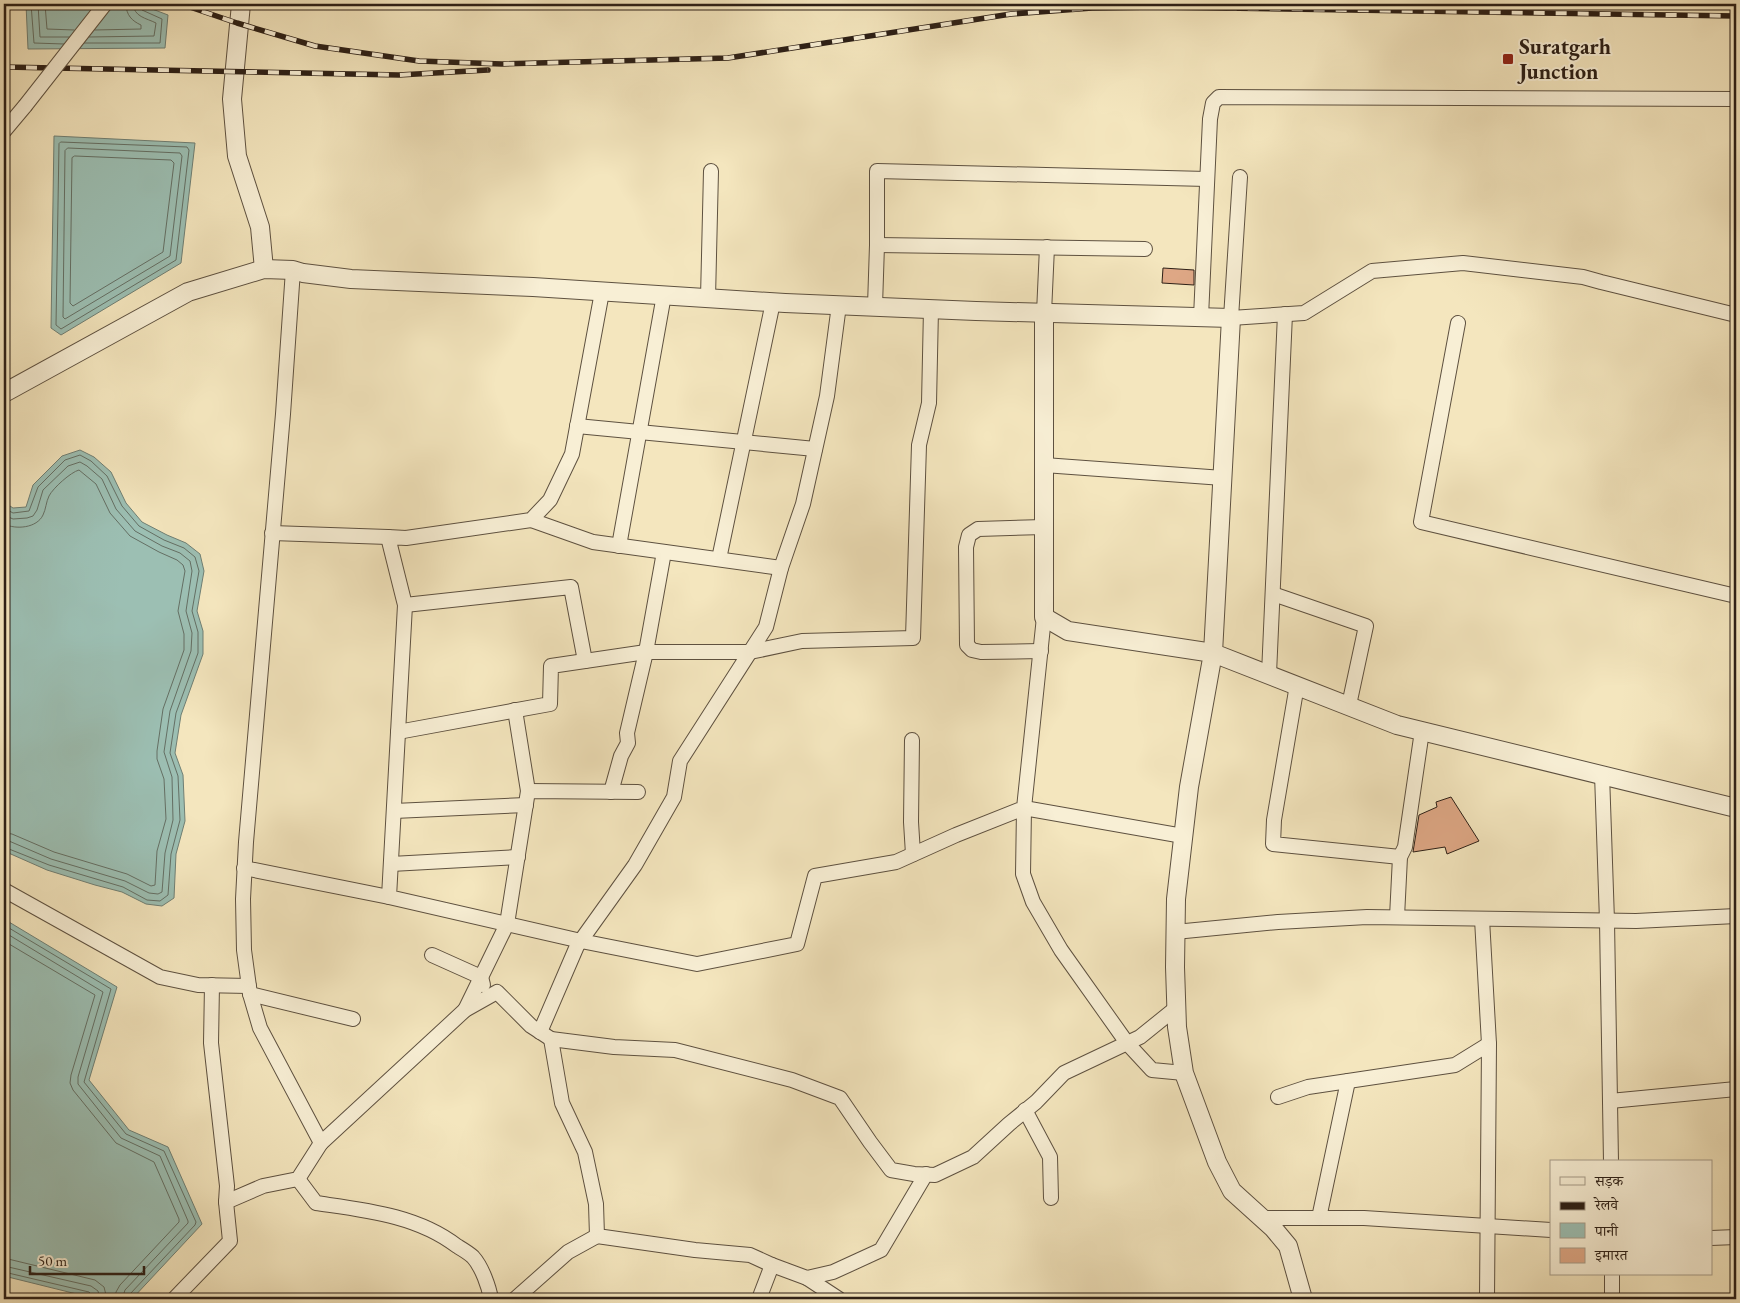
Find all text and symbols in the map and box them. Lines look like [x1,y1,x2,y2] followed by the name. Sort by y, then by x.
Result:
[1517,32,1611,86] place label: Suratgarh Junction
[1501,52,1515,66] marker: Suratgarh Junction
[1550,1160,1712,1276] legend
[1594,1171,1624,1190] text: सड़क
[1593,1195,1619,1214] text: रेलवे
[1594,1221,1619,1240] text: पानी
[30,1243,144,1275] scale bar
[1594,1245,1629,1264] text: इमारत
[38,1251,67,1270] text: 50 m

